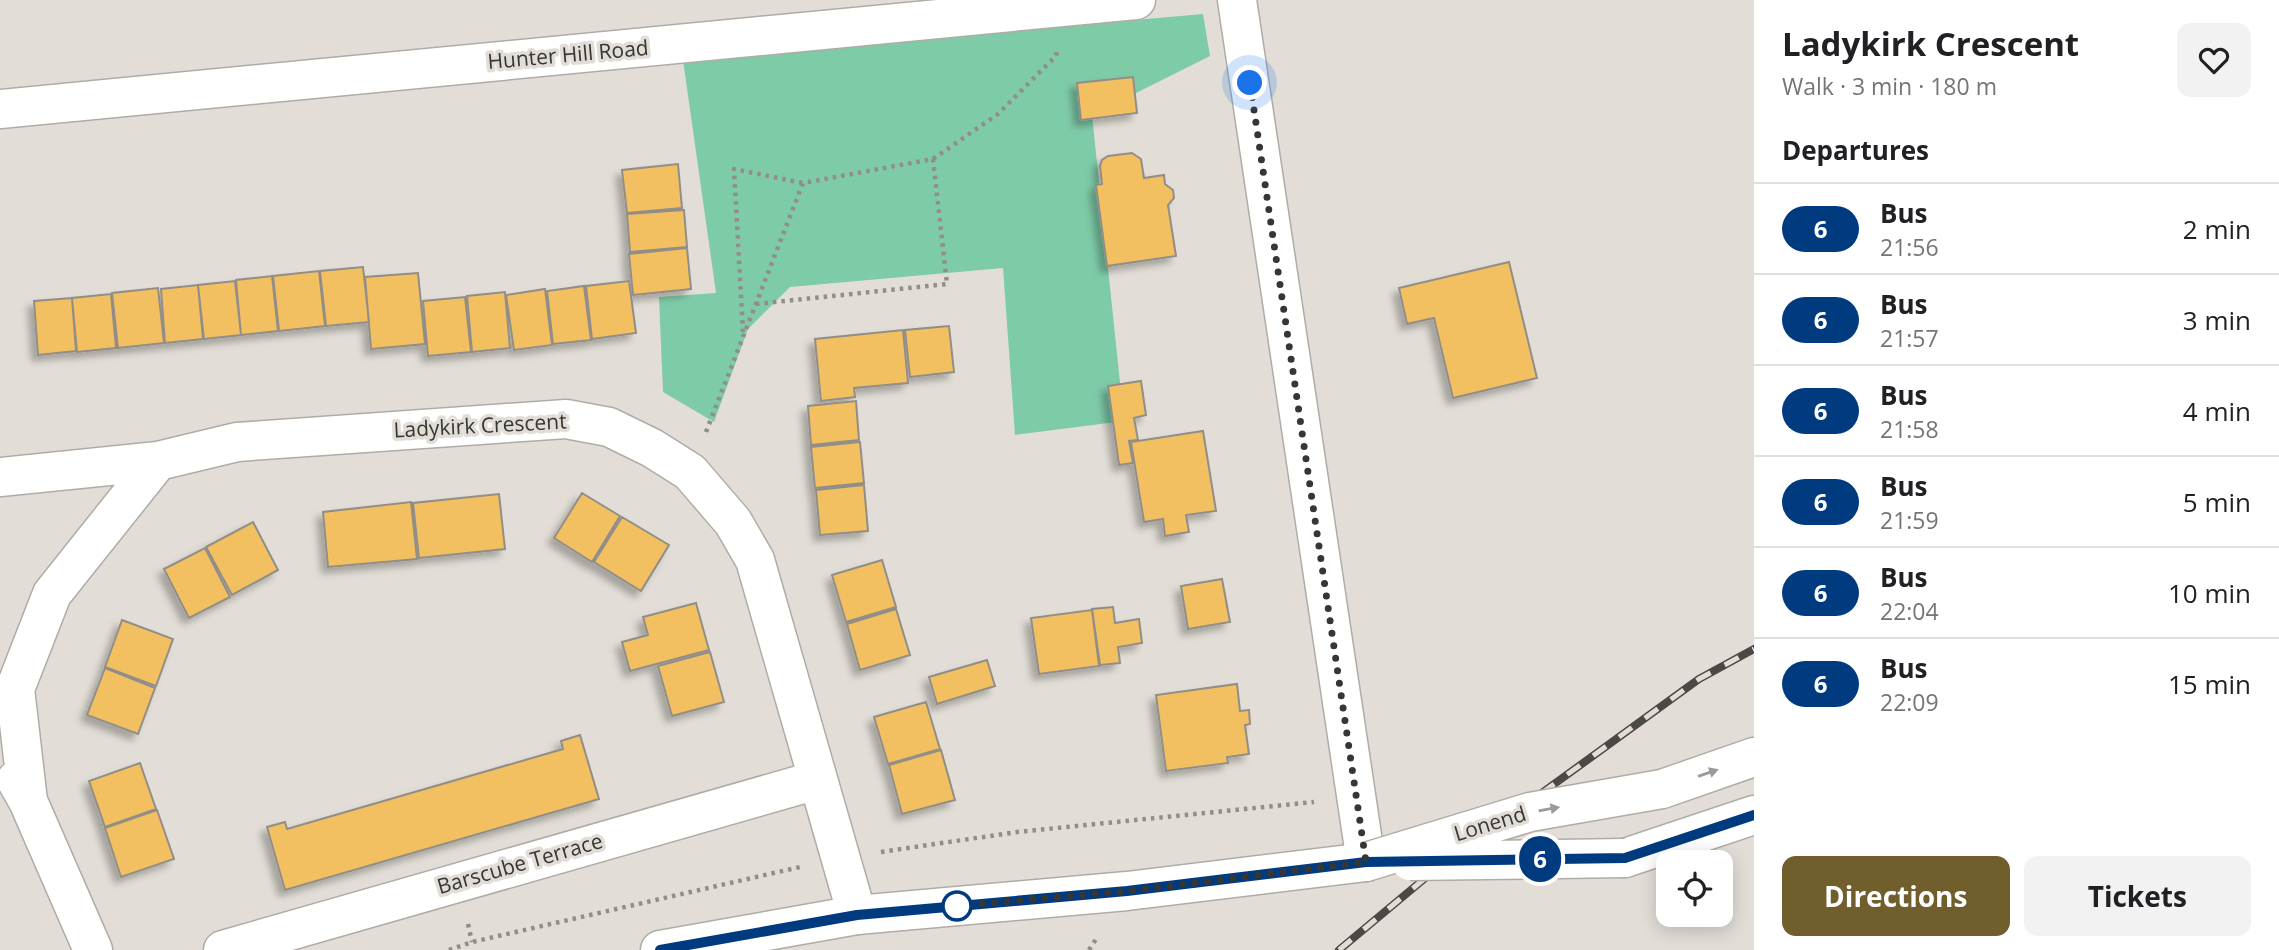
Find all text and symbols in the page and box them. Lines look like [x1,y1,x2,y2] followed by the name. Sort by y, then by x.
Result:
[1782,21,2079,66] text: Ladykirk Crescent
[2177,23,2251,97] button: heart
[486,33,650,75] street label: Hunter Hill Road
[1232,65,1267,100] your location
[1782,70,1997,102] text: Walk · 3 min · 180 m
[1782,132,1929,168] text: Departures
[1880,195,1927,231] text: Bus
[2183,211,2251,247] text: 2 min
[1814,212,1827,245] text: 6
[1880,231,1939,263] text: 21:56
[1880,286,1927,322] text: Bus
[2183,302,2251,338] text: 3 min
[1814,303,1827,336] text: 6
[1880,322,1939,354] text: 21:57
[1880,377,1927,413] text: Bus
[2183,393,2251,429] text: 4 min
[1814,394,1827,427] text: 6
[393,406,567,444] street label: Ladykirk Crescent
[1880,413,1939,445] text: 21:58
[1880,468,1927,504] text: Bus
[2183,484,2251,520] text: 5 min
[1814,485,1827,518] text: 6
[1880,504,1939,536] text: 21:59
[1880,559,1927,595] text: Bus
[2168,575,2251,611] text: 10 min
[1814,576,1827,609] text: 6
[1880,595,1939,627] text: 22:04
[1880,650,1927,686] text: Bus
[2168,666,2251,702] text: 15 min
[1814,667,1827,700] text: 6
[1880,686,1939,718] text: 22:09
[1698,767,1719,778] one-way arrow
[1450,799,1529,847] street label: Lonend
[1538,803,1560,814] one-way arrow
[434,826,606,900] street label: Barscube Terrace
[1517,836,1563,882] line badge: 6
[1533,842,1547,875] text: 6
[1656,850,1733,927] map controls
[1656,850,1733,927] button: locate
[1782,856,2010,936] button: Directions
[2024,856,2251,936] button: Tickets
[942,891,972,921] unlabelled marker

